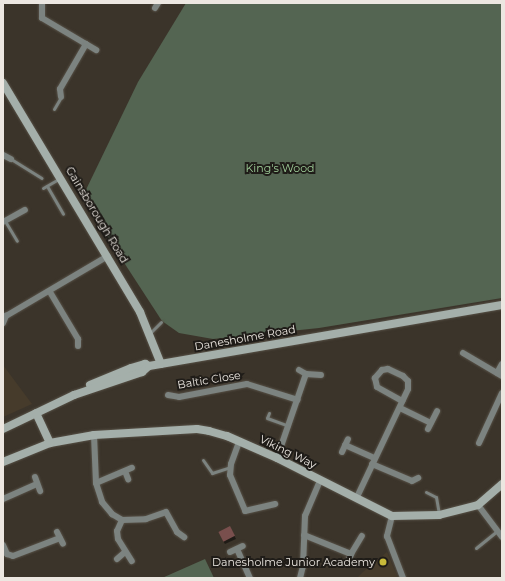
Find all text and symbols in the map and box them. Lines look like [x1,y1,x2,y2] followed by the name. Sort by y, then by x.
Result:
[245,161,315,175] park label: King's Wood
[63,164,131,266] street label: Gainsborough Road
[193,323,297,353] street label: Danesholme Road
[176,368,242,392] street label: Baltic Close
[257,433,319,471] street label: Viking Way
[212,555,375,569] place label: Danesholme Junior Academy
[378,557,388,567] marker: Danesholme Junior Academy

